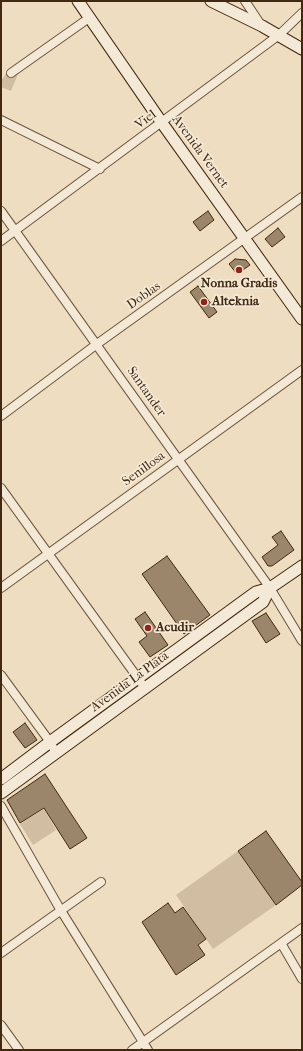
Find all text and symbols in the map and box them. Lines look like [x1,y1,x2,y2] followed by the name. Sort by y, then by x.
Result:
[132,107,160,133] street label: Viel
[168,113,232,191] street label: Avenida Vernet
[234,265,244,275] marker: Nonna Gradis
[201,276,277,292] place label: Nonna Gradis
[124,279,164,313] street label: Doblas
[212,294,259,310] place label: Alteknia
[199,297,209,307] marker: Alteknia
[123,364,169,420] street label: Santander
[120,448,168,490] street label: Senillosa
[156,620,194,636] place label: Acudir
[143,623,153,633] marker: Acudir
[88,648,172,716] street label: Avenida La Plata

